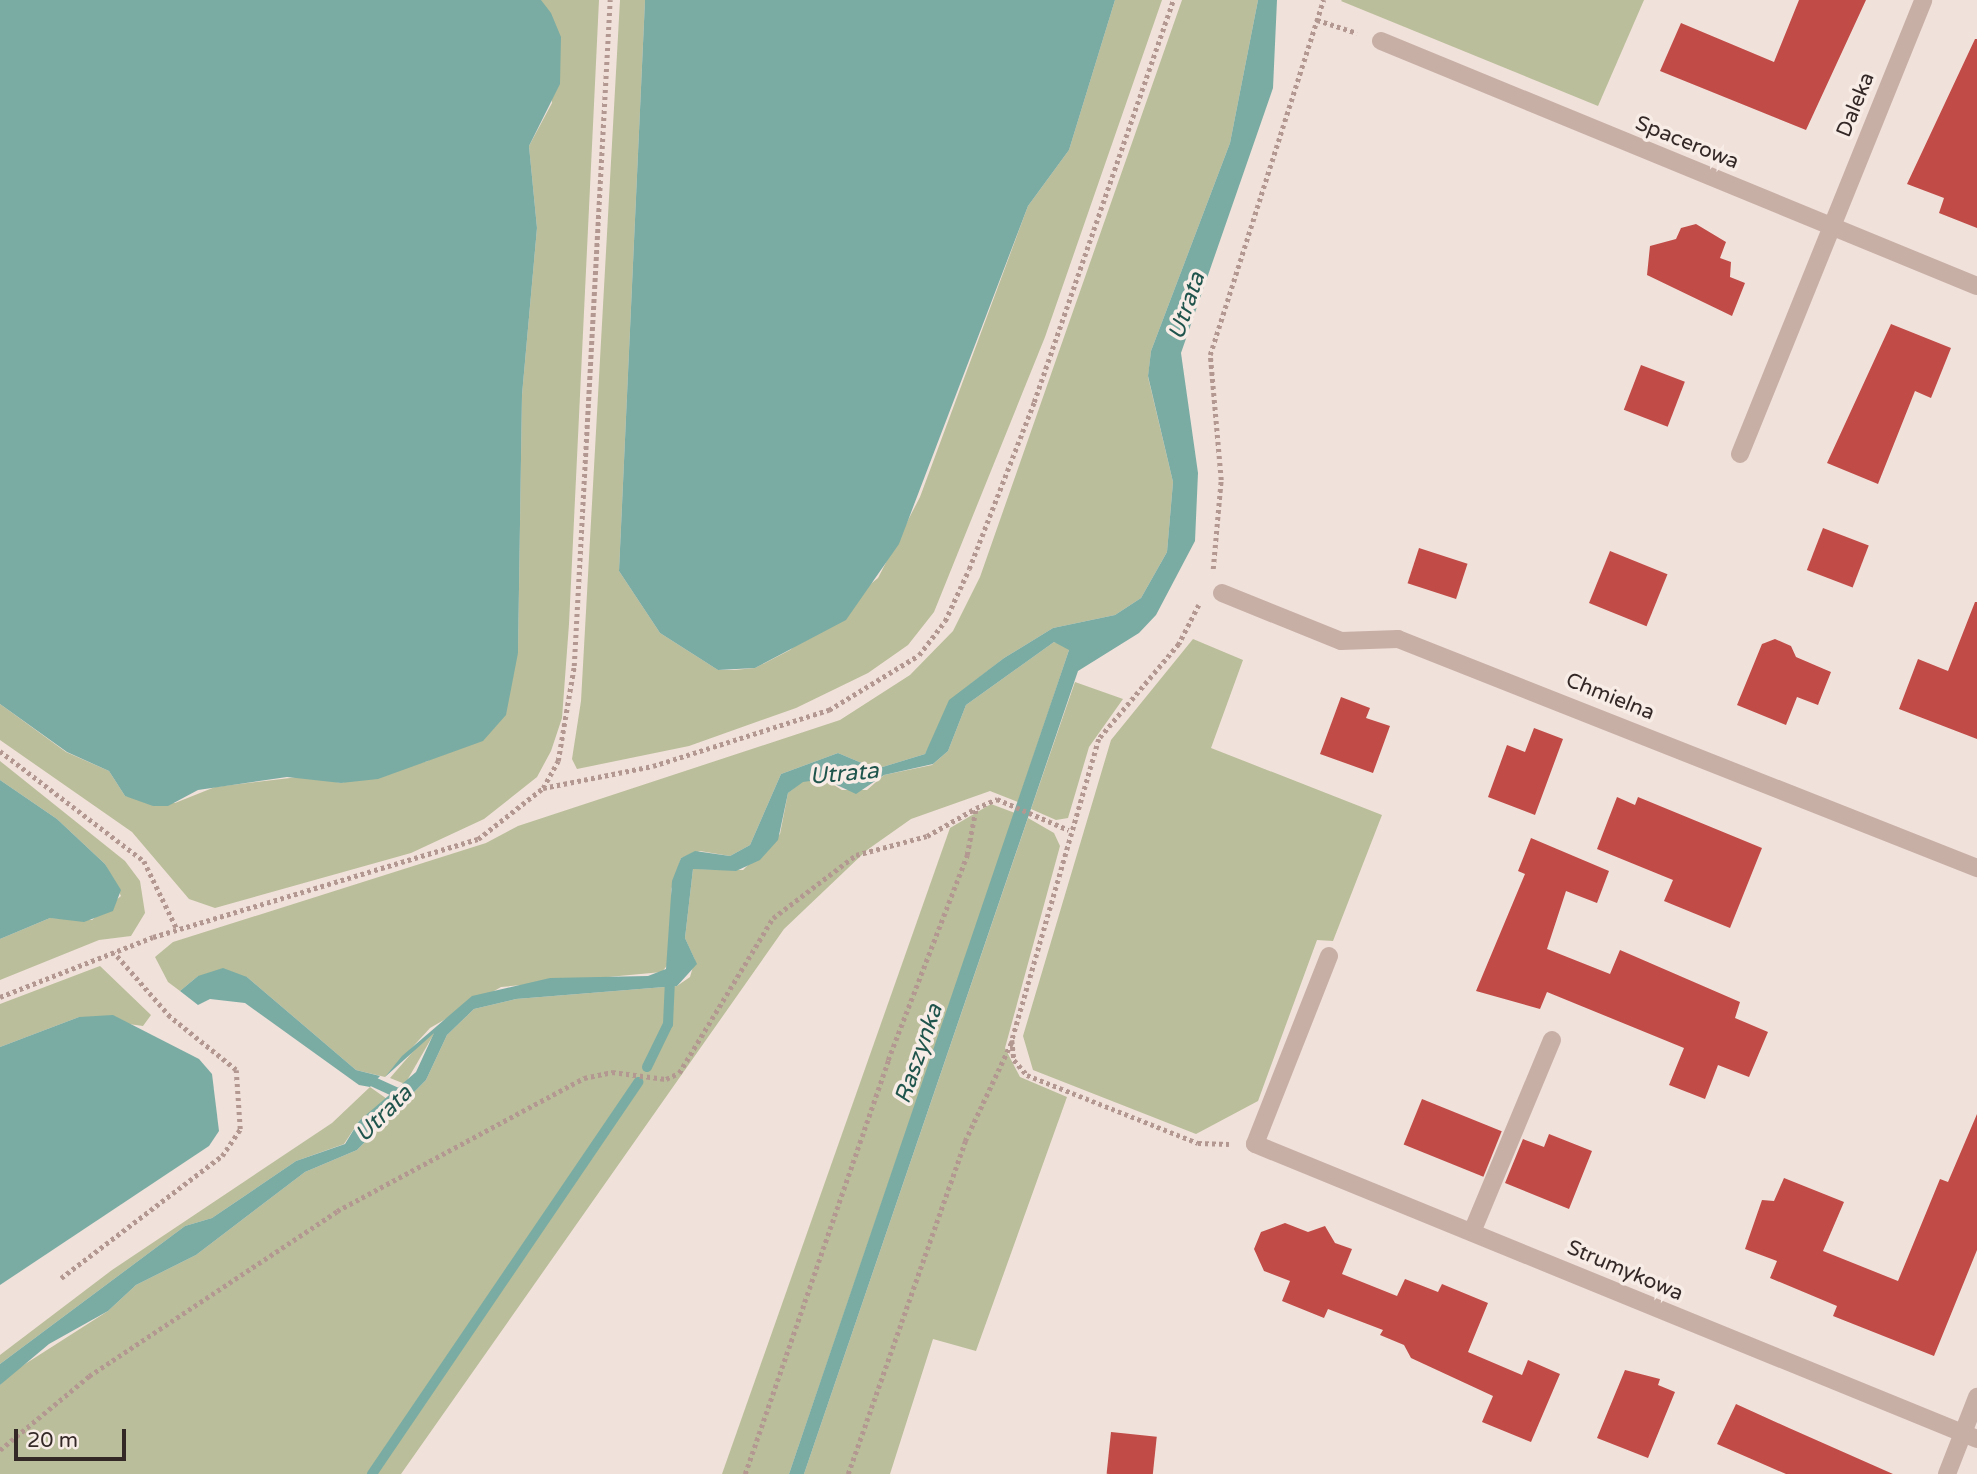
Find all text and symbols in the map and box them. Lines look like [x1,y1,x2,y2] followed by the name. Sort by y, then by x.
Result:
[1832,69,1880,141] street label: Daleka
[1632,111,1742,175] street label: Spacerowa
[1163,269,1211,343] water label: Utrata
[1562,668,1658,726] street label: Chmielna
[808,757,880,791] water label: Utrata
[889,1001,949,1107] water label: Raszynka
[350,1080,418,1148] water label: Utrata
[1563,1235,1687,1307] street label: Strumykowa
[18,1414,130,1458] scale bar
[27,1428,78,1453] text: 20 m

